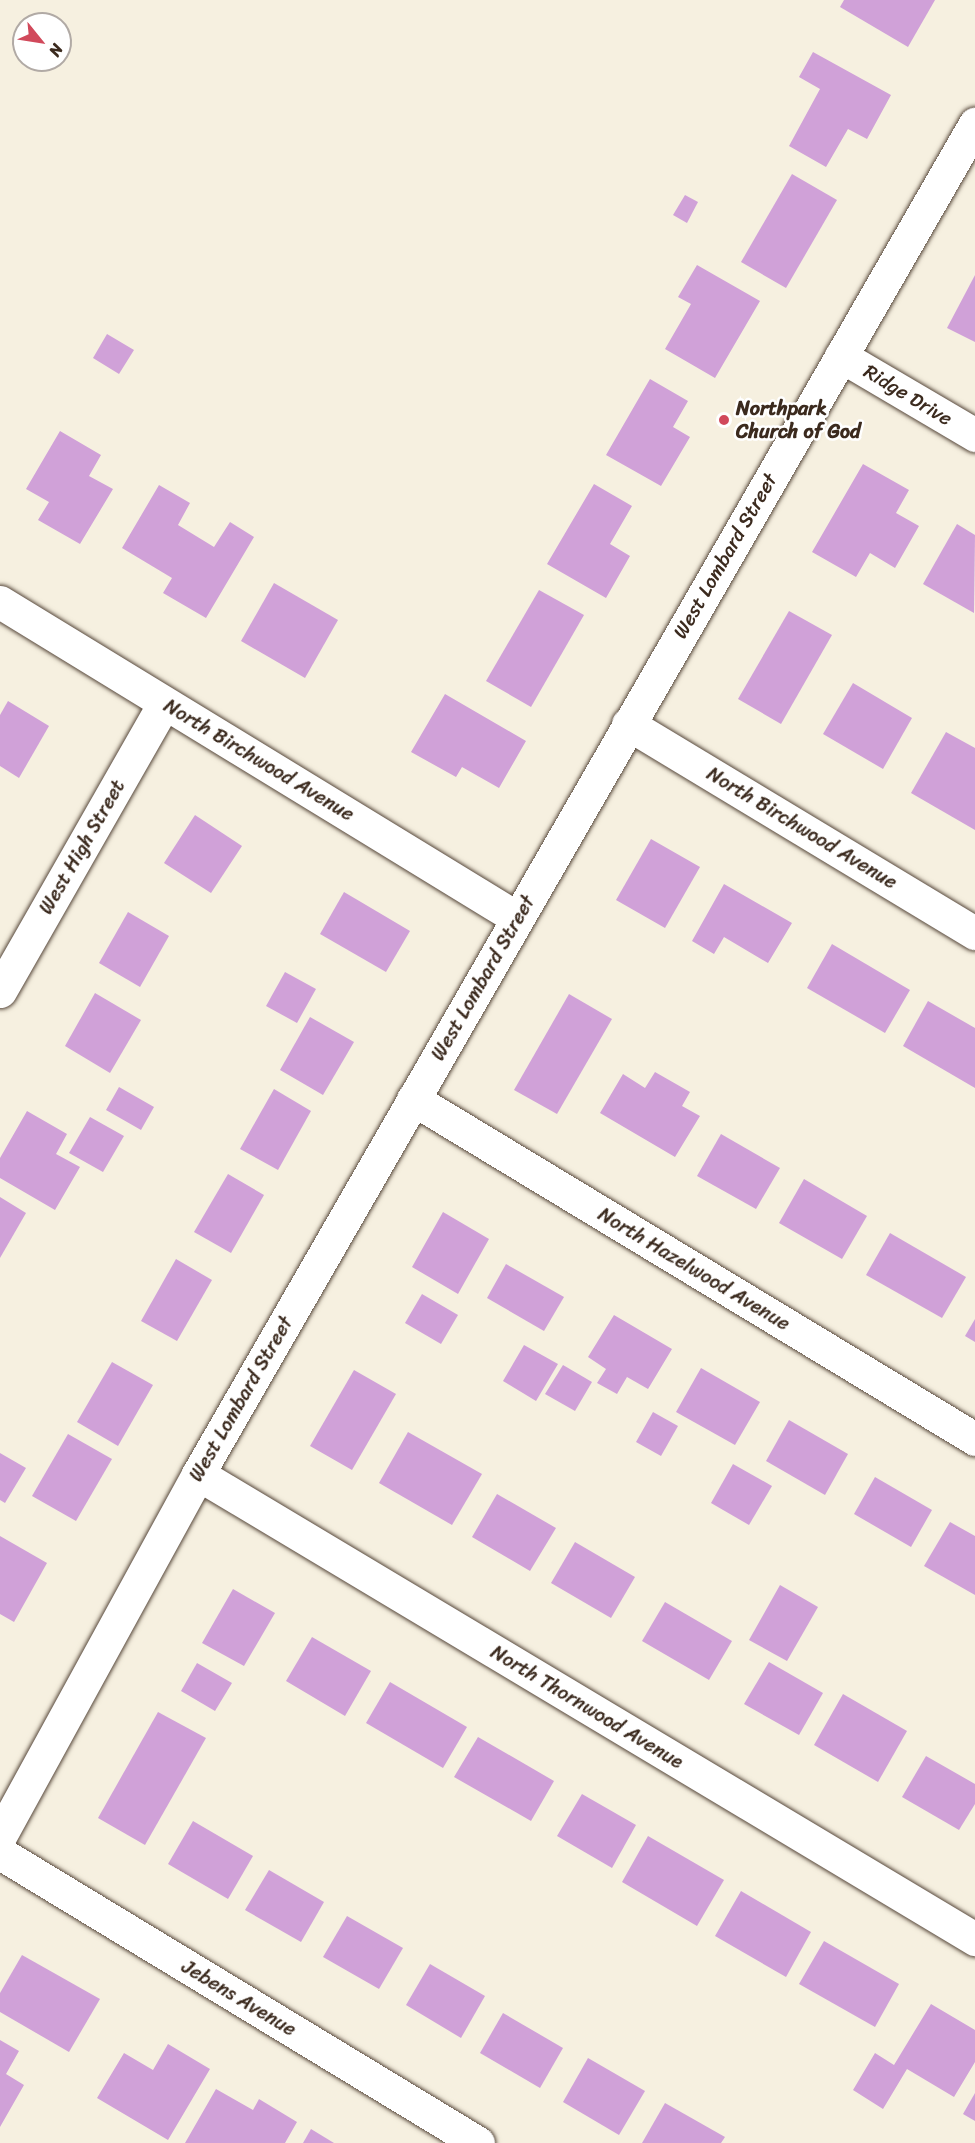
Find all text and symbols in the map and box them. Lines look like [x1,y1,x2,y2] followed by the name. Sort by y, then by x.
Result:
[12,12,72,72] north arrow
[41,38,72,62] text: N
[859,359,957,431] street label: Ridge Drive
[736,396,861,443] place label: Northpark Church of God
[717,413,731,427] marker: Northpark Church of God
[668,469,782,643] street label: West Lombard Street
[160,694,358,826] street label: North Birchwood Avenue
[703,762,901,894] street label: North Birchwood Avenue
[34,775,130,919] street label: West High Street
[426,891,540,1065] street label: West Lombard Street
[594,1202,794,1336] street label: North Hazelwood Avenue
[184,1312,298,1486] street label: West Lombard Street
[486,1640,688,1774] street label: North Thornwood Avenue
[178,1955,300,2041] street label: Jebens Avenue

